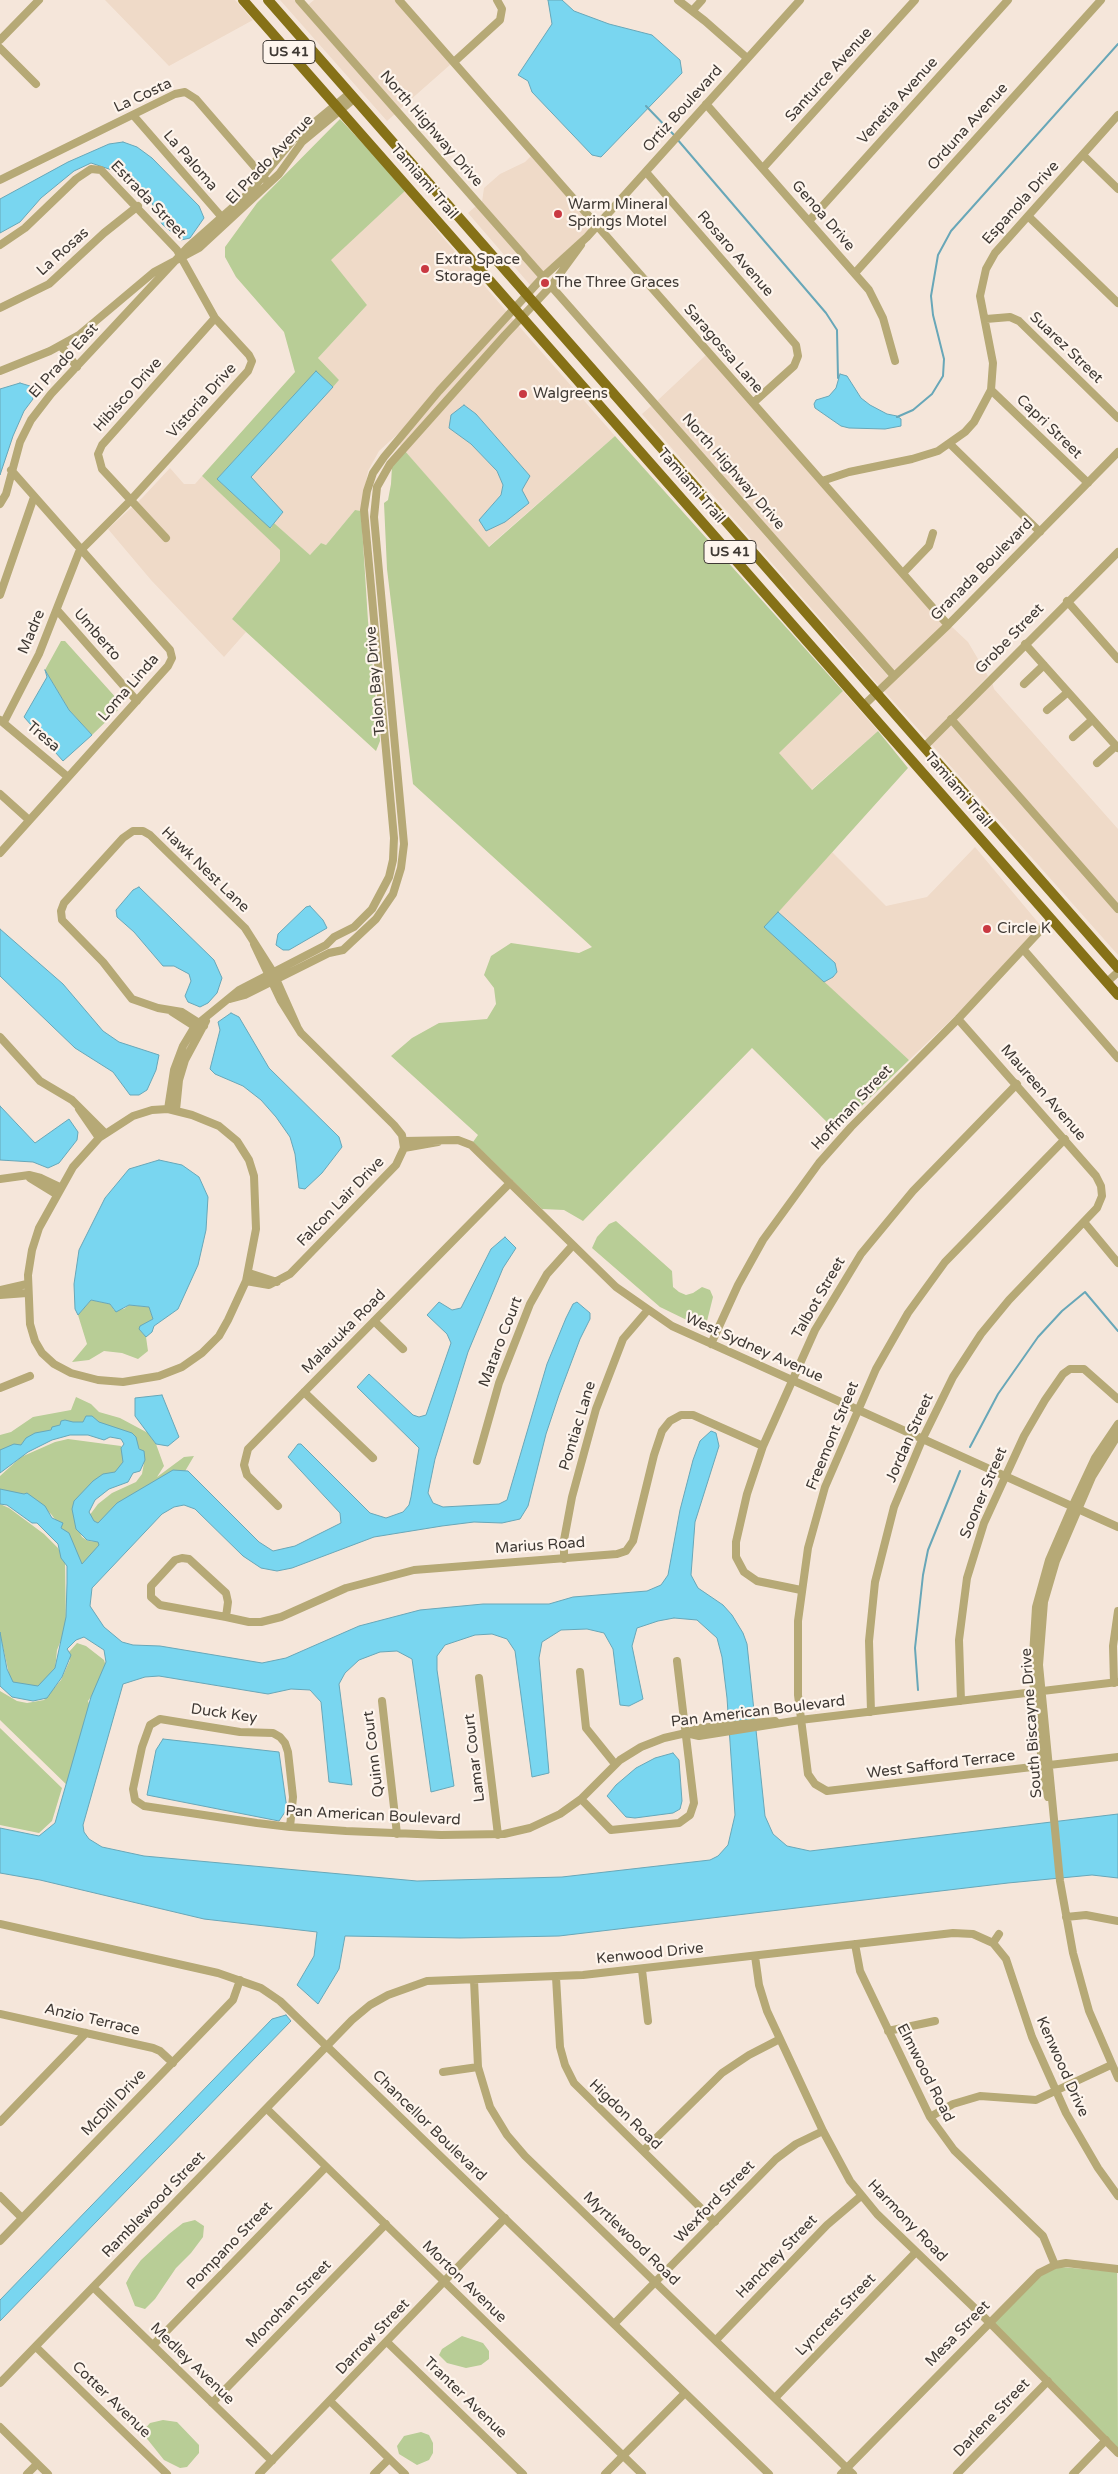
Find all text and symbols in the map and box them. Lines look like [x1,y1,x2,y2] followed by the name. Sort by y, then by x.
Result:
[782,24,876,126] street label: Santurce Avenue
[263,41,315,64] road number: US 41
[854,54,942,148] street label: Venetia Avenue
[639,62,727,156] street label: Ortiz Boulevard
[376,67,486,191] street label: North Highway Drive
[111,75,175,117] street label: La Costa
[924,80,1012,174] street label: Orduna Avenue
[223,111,317,209] street label: El Prado Avenue
[159,127,221,195] street label: La Paloma
[387,141,461,223] street label: Tamiami Trail
[106,157,190,243] street label: Estrada Street
[979,158,1063,248] street label: Espanola Drive
[788,177,858,255] street label: Genoa Drive
[568,196,668,231] place label: Warm Mineral Springs Motel
[693,207,777,301] street label: Rosaro Avenue
[552,208,564,220] marker: Warm Mineral Springs Motel
[33,224,93,280] street label: La Rosas
[435,251,520,286] place label: Extra Space Storage
[419,263,431,275] marker: Extra Space Storage
[555,274,679,292] place label: The Three Graces
[539,277,551,289] marker: The Three Graces
[680,301,766,397] street label: Saragossa Lane
[1026,309,1106,387] street label: Suarez Street
[26,320,102,402] street label: El Prado East
[90,354,166,436] street label: Hibisco Drive
[164,360,240,442] street label: Vistoria Drive
[533,385,608,403] place label: Walgreens
[517,388,529,400] marker: Walgreens
[1012,391,1086,463] street label: Capri Street
[678,410,788,534] street label: North Highway Drive
[654,445,728,527] street label: Tamiami Trail
[927,515,1037,625] street label: Granada Boulevard
[704,540,756,564] road number: US 41
[972,600,1048,678] street label: Grobe Street
[69,605,125,665] street label: Umberto
[15,607,49,657] street label: Madre
[362,626,390,736] street label: Talon Bay Drive
[95,651,163,725] street label: Loma Linda
[23,718,63,756] street label: Tresa
[921,749,995,831] street label: Tamiami Trail
[157,823,253,917] street label: Hawk Nest Lane
[997,920,1051,938] place label: Circle K
[981,923,993,935] marker: Circle K
[996,1041,1090,1145] street label: Maureen Avenue
[808,1062,896,1154] street label: Hoffman Street
[294,1153,388,1251] street label: Falcon Lair Drive
[788,1254,850,1342] street label: Talbot Street
[298,1286,390,1378] street label: Malauuka Road
[476,1294,526,1390] street label: Mataro Court
[682,1309,826,1387] street label: West Sydney Avenue
[556,1379,600,1473] street label: Pontiac Lane
[803,1379,863,1493] street label: Freemont Street
[882,1391,938,1485] street label: Jordan Street
[957,1445,1011,1541] street label: Sooner Street
[494,1534,586,1558] street label: Marius Road
[1018,1647,1046,1799] street label: South Biscayne Drive
[670,1692,846,1732] street label: Pan American Boulevard
[190,1700,258,1728] street label: Duck Key
[360,1710,388,1798] street label: Quinn Court
[461,1713,489,1803] street label: Lamar Court
[866,1747,1016,1783] street label: West Safford Terrace
[285,1802,461,1830] street label: Pan American Boulevard
[595,1939,705,1969] street label: Kenwood Drive
[42,2000,142,2040] street label: Anzio Terrace
[1032,2014,1092,2120] street label: Kenwood Drive
[892,2021,958,2125] street label: Elmwood Road
[78,2066,150,2140] street label: McDill Drive
[368,2067,490,2185] street label: Chancellor Boulevard
[585,2076,665,2154] street label: Higdon Road
[99,2148,209,2262] street label: Ramblewood Street
[671,2157,759,2247] street label: Wexford Street
[863,2176,951,2266] street label: Harmony Road
[579,2188,683,2290] street label: Myrtlewood Road
[183,2198,277,2294] street label: Pompano Street
[733,2211,821,2303] street label: Hanchey Street
[418,2237,510,2327] street label: Morton Avenue
[243,2256,335,2352] street label: Monohan Street
[792,2270,880,2360] street label: Lyncrest Street
[332,2295,414,2379] street label: Darrow Street
[922,2297,994,2371] street label: Mesa Street
[146,2319,238,2409] street label: Medley Avenue
[420,2354,510,2442] street label: Tranter Avenue
[68,2358,154,2442] street label: Cotter Avenue
[950,2375,1034,2461] street label: Darlene Street

